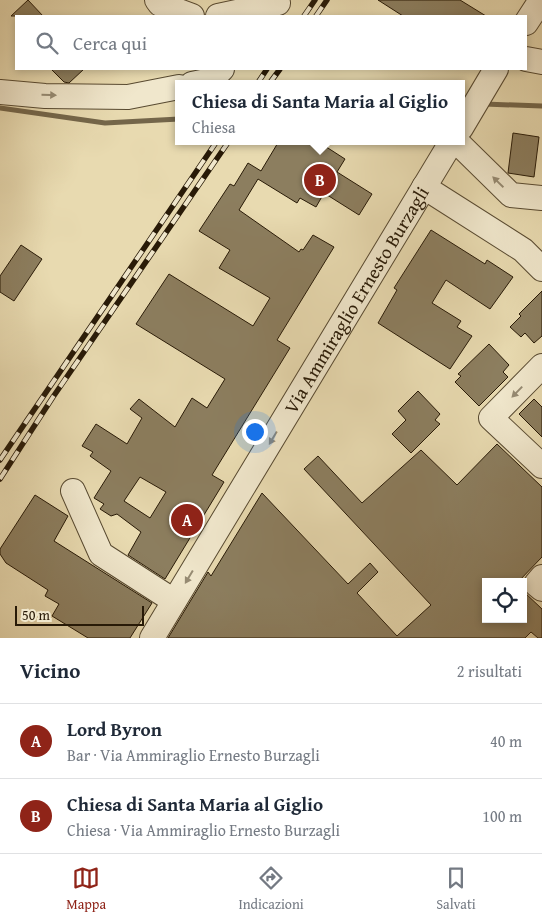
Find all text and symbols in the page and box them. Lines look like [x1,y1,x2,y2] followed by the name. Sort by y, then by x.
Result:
[15,15,527,70] search box
[33,29,61,57] icon: search
[73,29,147,57] text: Cerca qui
[175,80,465,145] popup
[192,87,448,115] text: Chiesa di Santa Maria al Giglio
[41,92,57,100] one-way arrow
[192,115,236,139] text: Chiesa
[304,161,336,199] pin: B
[493,176,505,188] one-way arrow
[277,181,436,419] street label: Via Ammiraglio Ernesto Burzagli
[511,386,523,398] one-way arrow
[242,419,268,445] your location
[269,431,278,444] one-way arrow
[171,501,203,539] pin: A
[184,570,194,583] one-way arrow
[482,578,527,623] map controls
[482,578,527,623] button: locate
[15,603,144,626] scale bar
[22,605,50,625] text: 50 m
[20,655,80,686] text: Vicino
[457,659,522,683] text: 2 risultati
[67,715,162,743] text: Lord Byron
[31,729,41,753] text: A
[490,729,522,753] text: 40 m
[67,743,320,767] text: Bar · Via Ammiraglio Ernesto Burzagli
[67,790,323,818] text: Chiesa di Santa Maria al Giglio
[31,804,41,828] text: B
[482,804,522,828] text: 100 m
[67,818,340,842] text: Chiesa · Via Ammiraglio Ernesto Burzagli
[66,864,106,914] tab: Mappa
[238,864,304,914] tab: Indicazioni
[436,864,476,914] tab: Salvati

